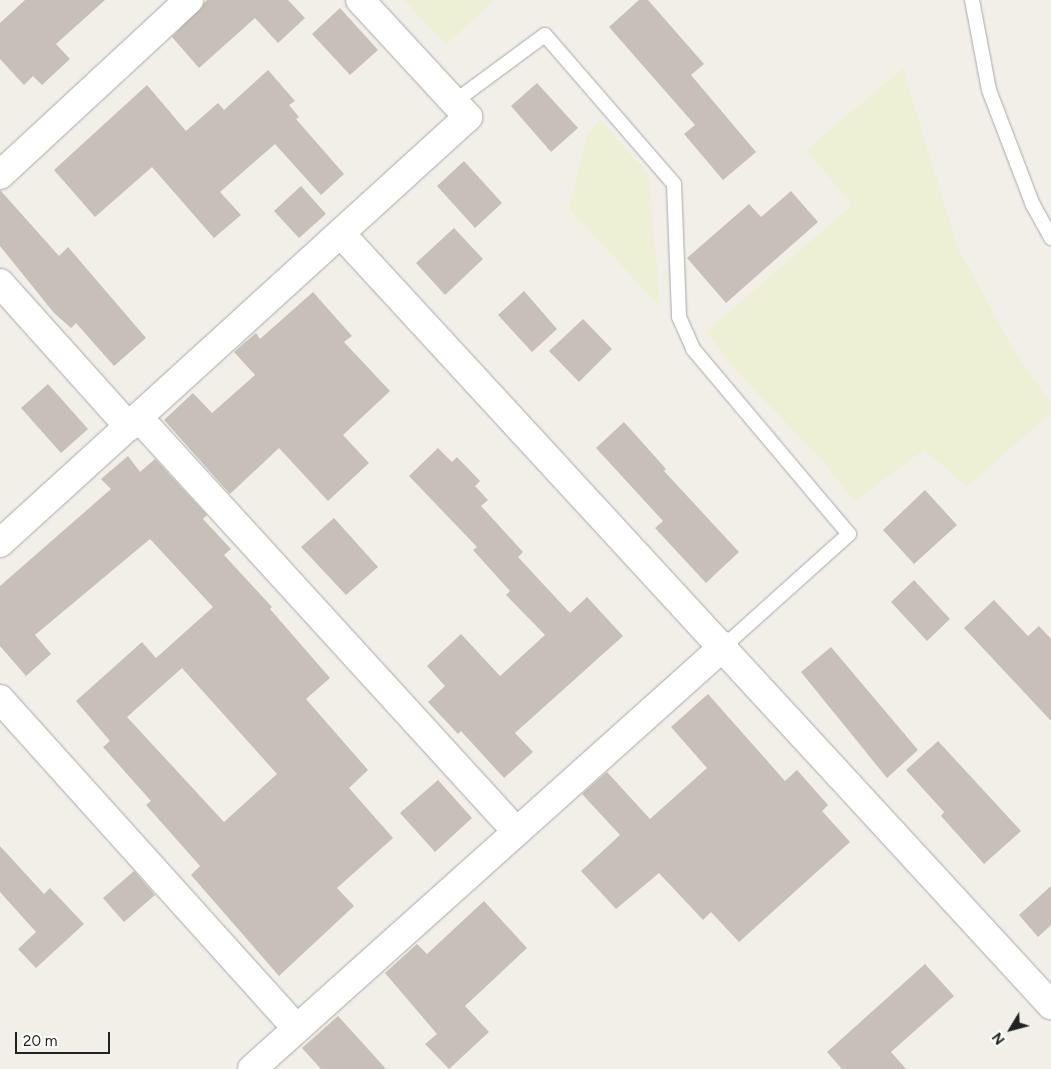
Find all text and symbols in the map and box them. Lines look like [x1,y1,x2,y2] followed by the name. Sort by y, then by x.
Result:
[986,1004,1036,1054] north arrow
[18,1022,112,1054] scale bar
[989,1029,1009,1048] text: N
[23,1032,57,1050] text: 20 m

